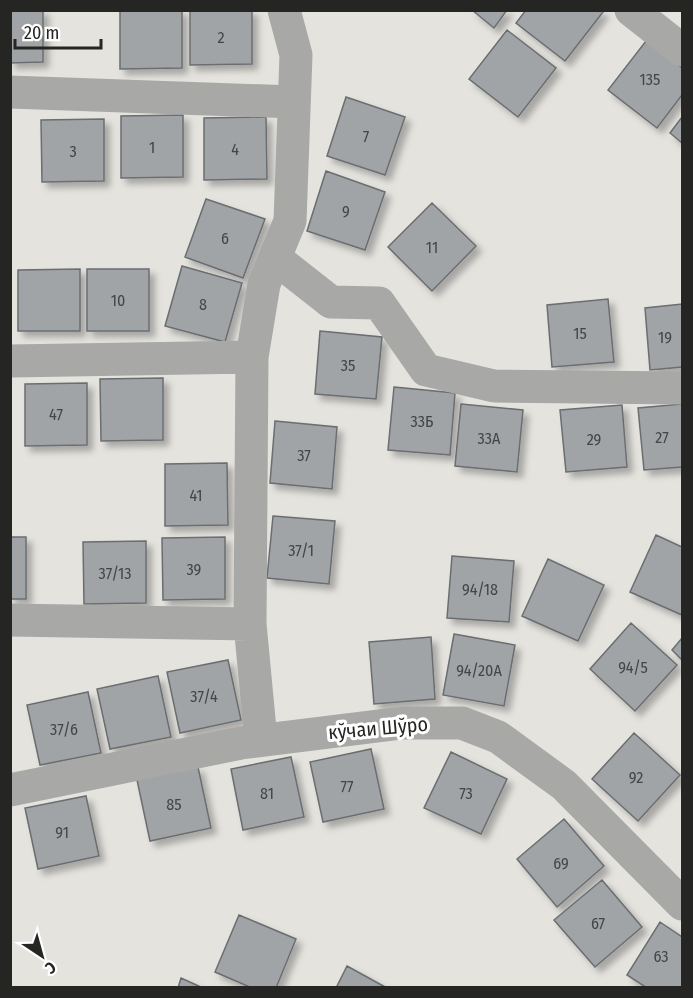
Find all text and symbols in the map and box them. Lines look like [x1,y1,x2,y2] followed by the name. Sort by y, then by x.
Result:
[15,12,100,50] scale bar
[24,22,59,44] text: 20 m
[217,28,225,47] house number: 2
[640,70,660,89] house number: 135
[363,127,370,146] house number: 7
[149,138,155,157] house number: 1
[231,140,239,159] house number: 4
[69,142,77,161] house number: 3
[342,202,350,221] house number: 9
[221,229,229,248] house number: 6
[426,238,438,257] house number: 11
[111,291,125,310] house number: 10
[199,295,207,314] house number: 8
[573,324,587,343] house number: 15
[658,328,672,347] house number: 19
[341,356,355,375] house number: 35
[49,405,63,424] house number: 47
[411,412,433,431] house number: 33Б
[655,428,669,447] house number: 27
[478,429,501,448] house number: 33А
[587,430,602,449] house number: 29
[297,446,311,465] house number: 37
[189,486,203,505] house number: 41
[288,541,314,560] house number: 37/1
[187,560,202,579] house number: 39
[99,564,131,583] house number: 37/13
[462,580,498,599] house number: 94/18
[618,658,648,677] house number: 94/5
[456,661,502,680] house number: 94/20А
[190,687,218,706] house number: 37/4
[327,712,429,744] street label: кўчаи Шўро
[50,720,78,739] house number: 37/6
[629,768,643,787] house number: 92
[340,777,354,796] house number: 77
[260,784,274,803] house number: 81
[459,784,473,803] house number: 73
[166,795,182,814] house number: 85
[55,823,69,842] house number: 91
[553,854,569,873] house number: 69
[591,914,606,933] house number: 67
[12,926,72,986] north arrow
[653,947,669,966] house number: 63
[41,958,60,978] text: С

